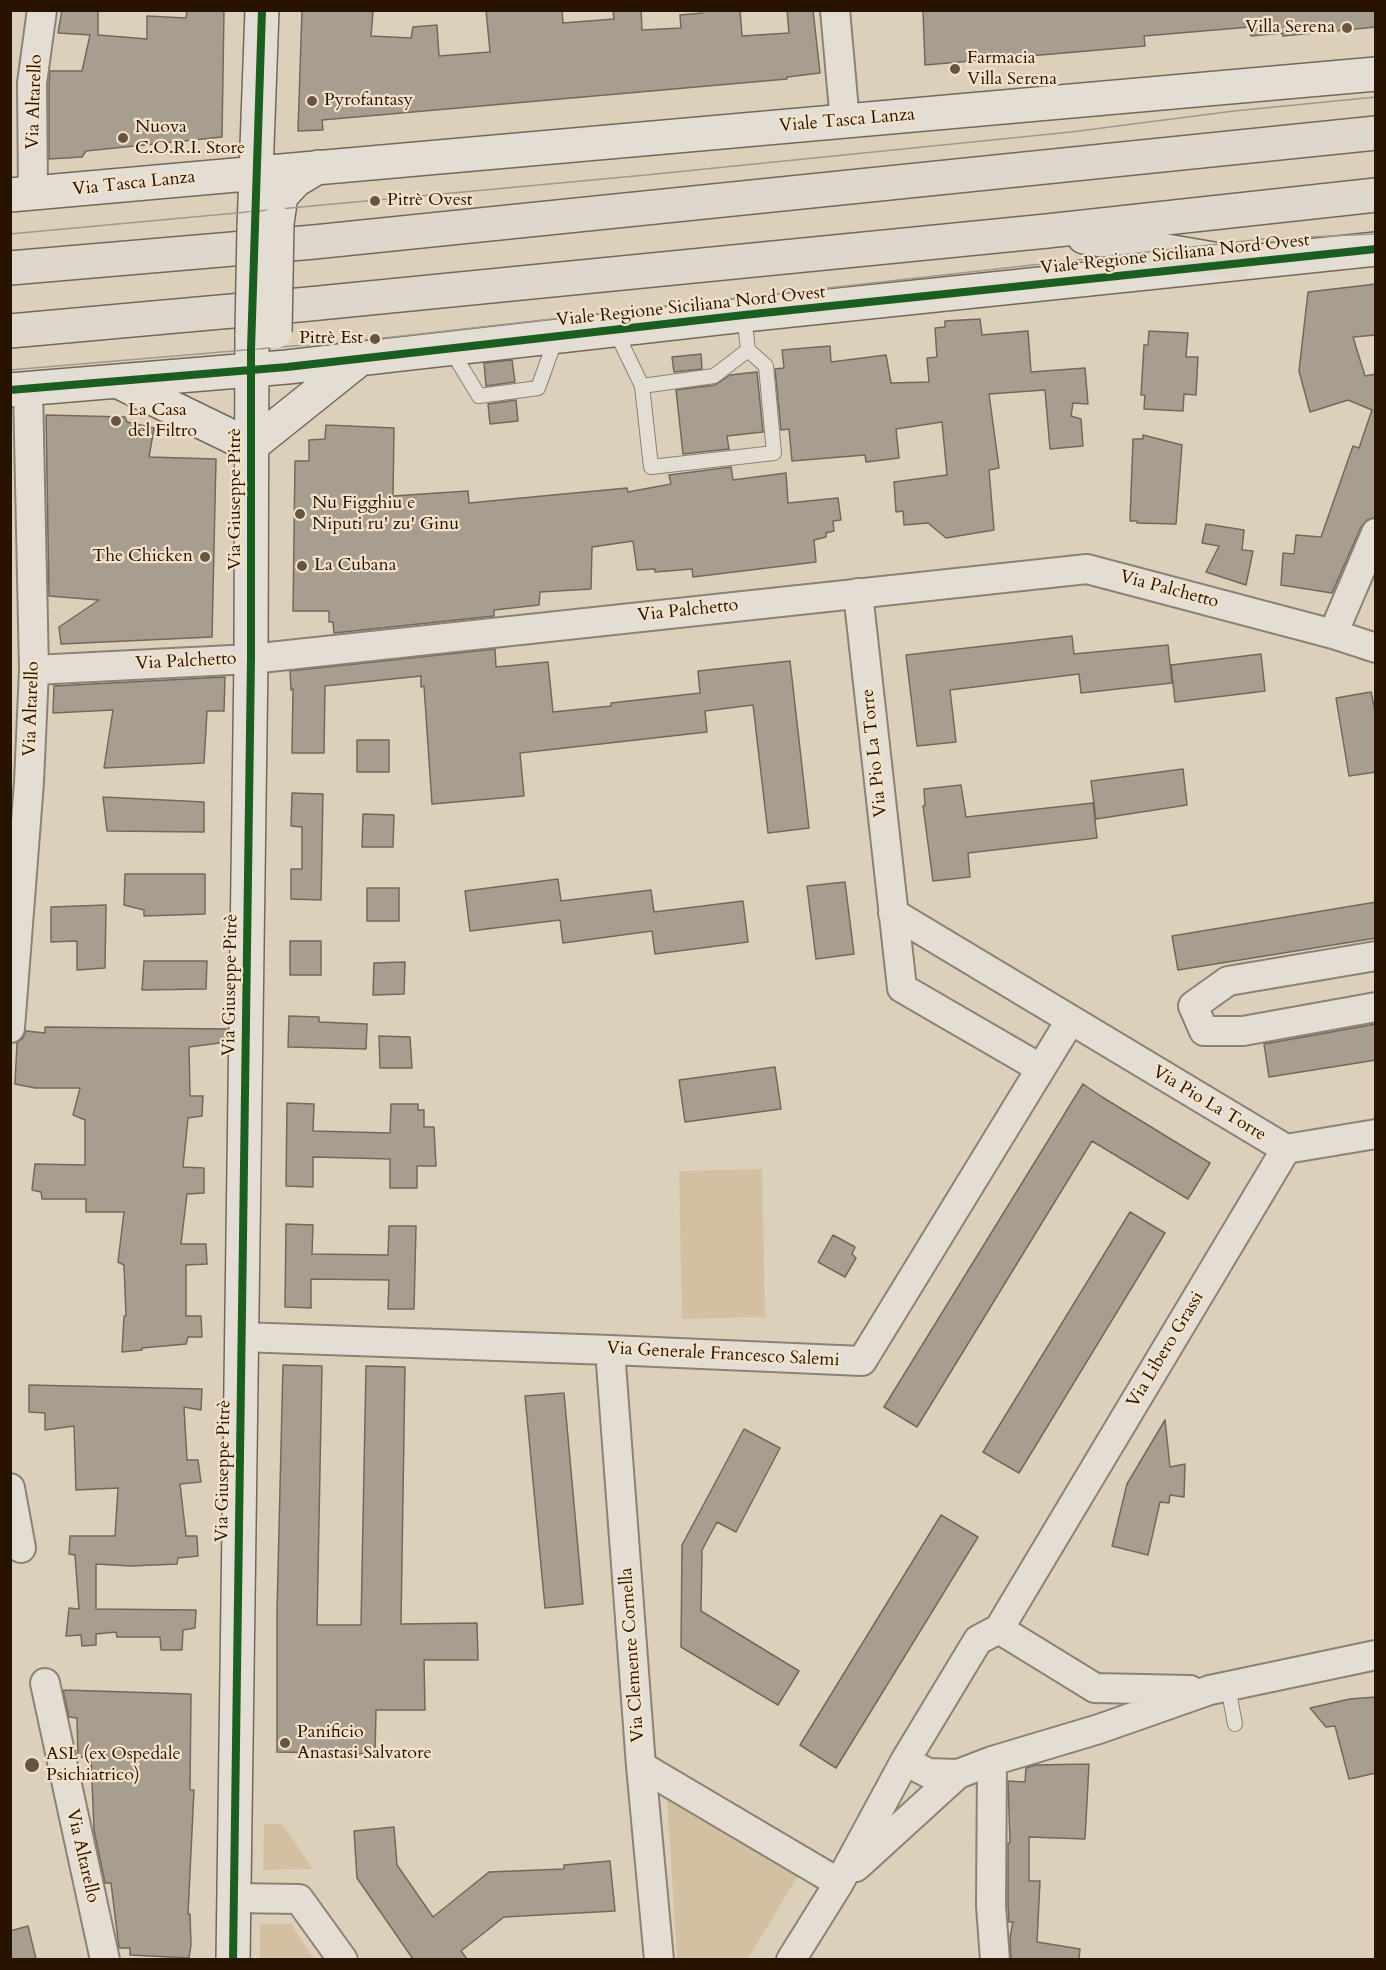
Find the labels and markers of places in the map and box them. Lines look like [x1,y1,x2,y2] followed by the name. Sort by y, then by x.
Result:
[1245,17,1335,39] place label: Villa Serena
[1340,21,1354,35] marker: Villa Serena
[967,48,1057,90] place label: Farmacia Villa Serena
[948,62,962,76] marker: Farmacia Villa Serena
[324,90,413,112] place label: Pyrofantasy
[305,94,319,108] marker: Pyrofantasy
[135,117,245,160] place label: Nuova C.O.R.I. Store
[116,131,130,145] marker: Nuova C.O.R.I. Store
[387,190,473,212] place label: Pitrè Ovest
[368,194,382,208] marker: Pitrè Ovest
[299,328,363,350] place label: Pitrè Est
[368,332,382,346] marker: Pitrè Est
[128,400,197,442] place label: La Casa del Filtro
[109,414,123,428] marker: La Casa del Filtro
[312,493,459,536] place label: Nu Figghiu e Niputi ru' zu' Ginu
[293,507,307,521] marker: Nu Figghiu e Niputi ru' zu' Ginu
[92,546,193,568] place label: The Chicken
[198,550,212,564] marker: The Chicken
[314,555,397,577] place label: La Cubana
[295,559,309,573] marker: La Cubana
[297,1722,432,1764] place label: Panificio Anastasi Salvatore
[278,1736,292,1750] marker: Panificio Anastasi Salvatore
[46,1744,181,1786] place label: ASL (ex Ospedale Psichiatrico)
[23,1756,41,1774] marker: ASL (ex Ospedale Psichiatrico)

